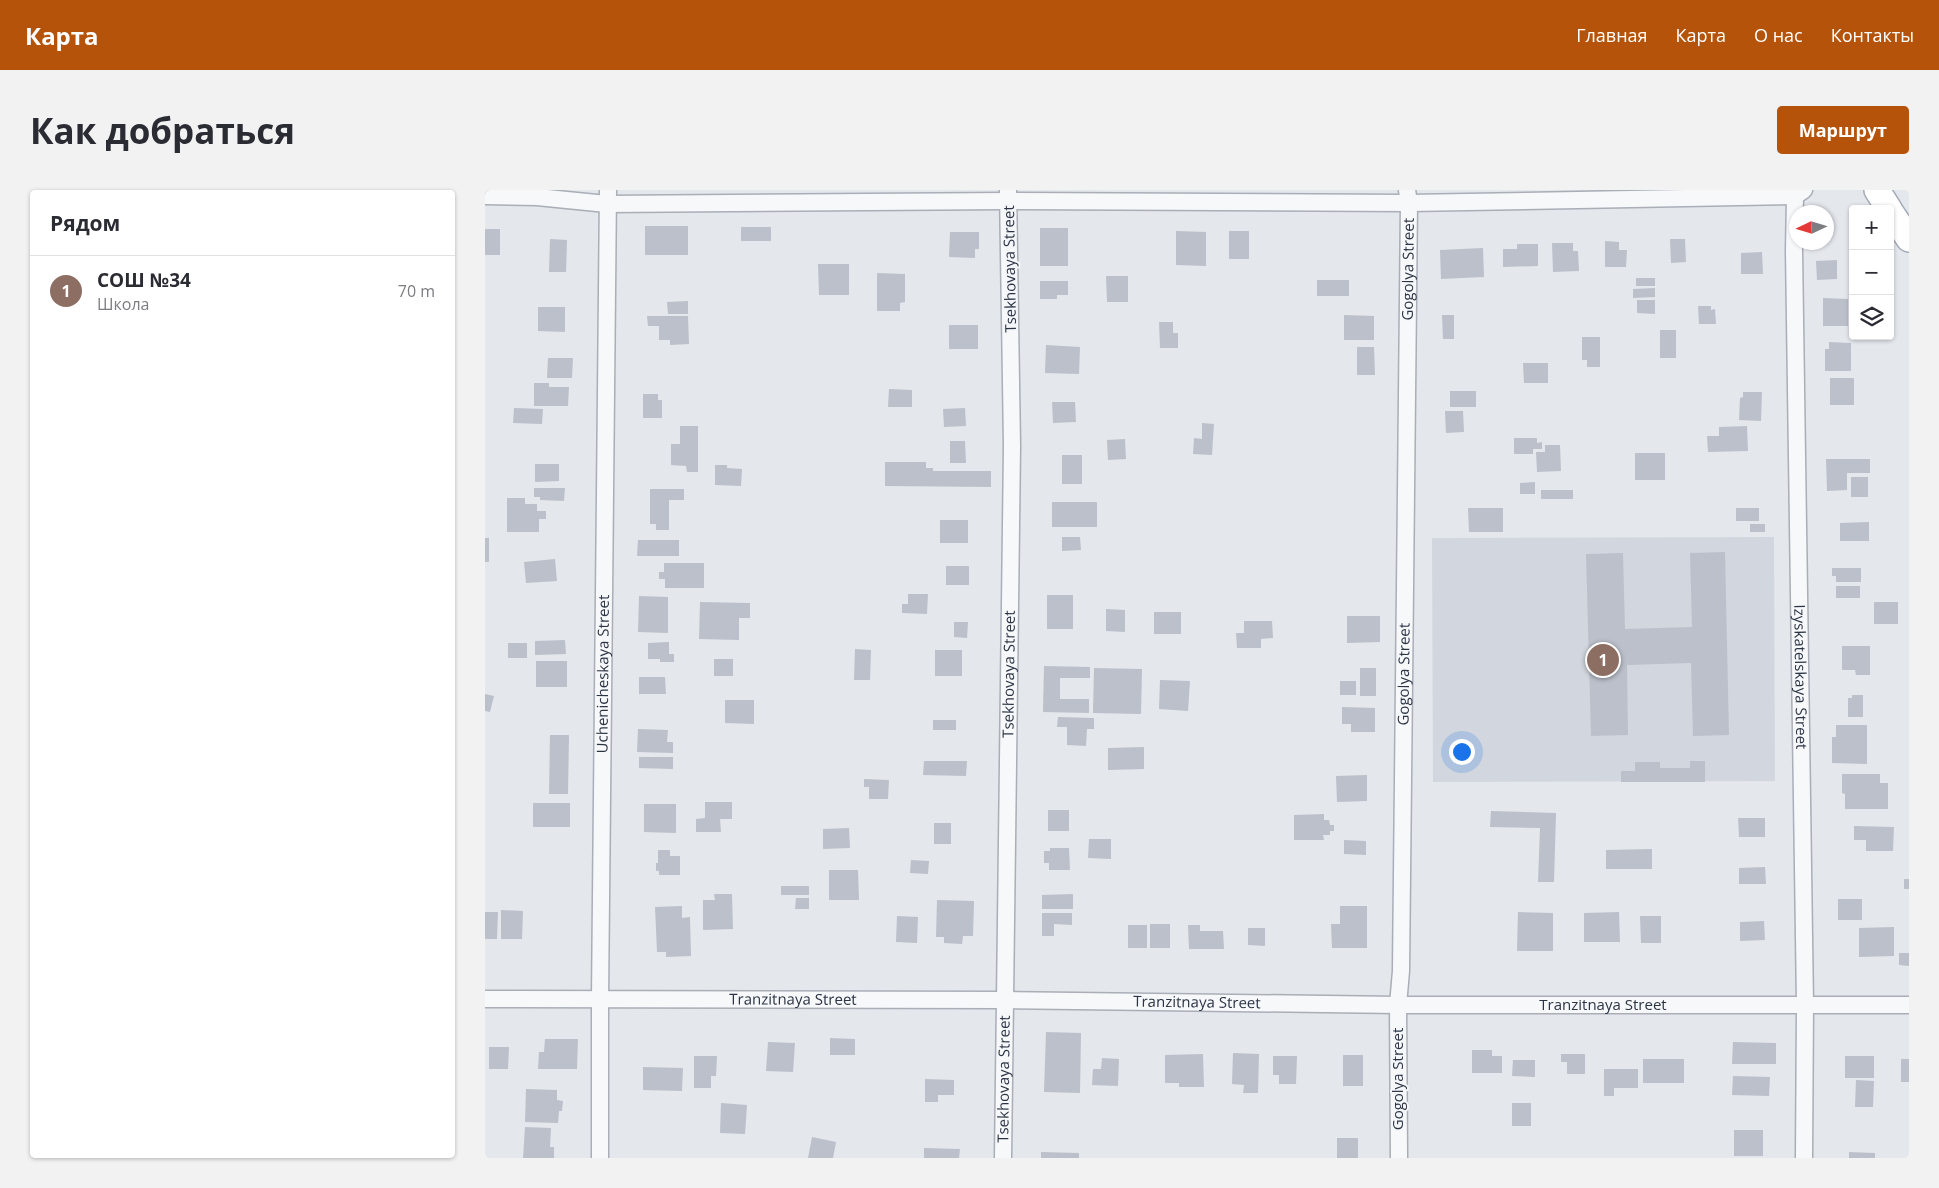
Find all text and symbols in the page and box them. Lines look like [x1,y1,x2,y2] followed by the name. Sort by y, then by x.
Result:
[25,19,99,52] text: Карта
[1576,23,1648,47] text: Главная
[1676,23,1726,47] text: Карта
[1754,23,1803,47] text: О нас
[1831,23,1914,47] text: Контакты
[1777,106,1909,154] button: Маршрут
[30,107,295,154] text: Как добраться
[998,205,1020,333] street label: Tsekhovaya Street
[1789,205,1834,250] north arrow
[1849,205,1894,340] map controls
[1849,205,1894,250] button: +
[50,209,120,237] text: Рядом
[1397,218,1418,321] street label: Gogolya Street
[1849,250,1894,295] button: −
[97,267,191,293] text: СОШ №34
[61,280,71,302] text: 1
[398,280,435,302] text: 70 m
[97,293,149,315] text: Школа
[1849,295,1894,340] button: layers
[591,595,613,753] street label: Uchenicheskaya Street
[1790,604,1812,749] street label: Izyskatelskaya Street
[997,610,1019,738] street label: Tsekhovaya Street
[1393,623,1414,726] street label: Gogolya Street
[1587,641,1619,679] pin: 1
[1449,739,1475,765] your location
[729,988,857,1009] street label: Tranzitnaya Street
[1133,991,1261,1012] street label: Tranzitnaya Street
[1539,994,1667,1014] street label: Tranzitnaya Street
[992,1015,1014,1143] street label: Tsekhovaya Street
[1387,1028,1407,1130] street label: Gogolya Street

